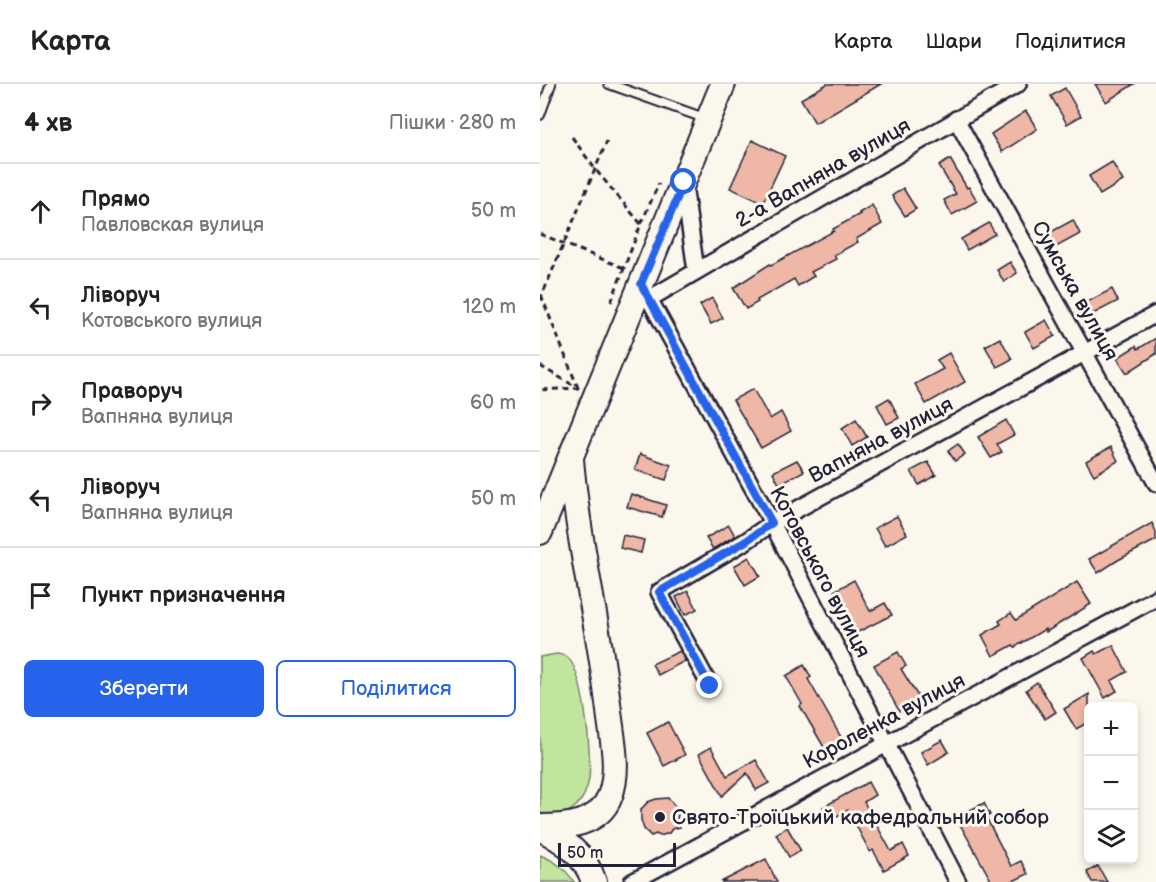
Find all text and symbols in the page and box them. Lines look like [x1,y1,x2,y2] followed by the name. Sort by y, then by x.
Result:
[30,25,110,58] text: Карта
[833,29,893,54] text: Карта
[926,29,982,54] text: Шари
[1015,29,1126,54] text: Поділитися
[24,108,72,139] text: 4 хв
[389,111,516,135] text: Пішки · 280 m
[731,113,915,233] street label: 2-а Вапняна вулиця
[670,168,696,194] route start
[81,186,150,213] text: Прямо
[24,195,57,228] icon: ahead
[471,199,516,223] text: 50 m
[81,213,264,237] text: Павловская вулиця
[1026,217,1124,365] street label: Сумська вулиця
[81,282,161,309] text: Ліворуч
[24,291,57,324] icon: left
[463,295,516,319] text: 120 m
[81,309,262,333] text: Котовського вулиця
[81,378,183,405] text: Праворуч
[24,387,57,420] icon: right
[470,391,516,415] text: 60 m
[805,391,957,489] street label: Вапняна вулиця
[81,405,233,429] text: Вапняна вулиця
[81,474,161,501] text: Ліворуч
[764,482,876,662] street label: Котовського вулиця
[24,483,57,516] icon: left
[471,487,516,511] text: 50 m
[81,501,233,525] text: Вапняна вулиця
[24,579,57,612] icon: arrive
[81,582,286,609] text: Пункт призначення
[24,660,264,717] button: Зберегти
[276,660,516,717] button: Поділитися
[799,668,969,774] street label: Короленка вулиця
[696,672,722,698] route end
[1084,702,1138,864] map controls
[1084,702,1138,756] button: +
[1084,756,1138,810] button: −
[672,805,1049,830] place label: Свято-Троїцький кафедральний собор
[653,810,667,824] marker: Свято-Троїцький кафедральний собор
[1084,810,1138,864] button: layers
[558,840,676,868] scale bar
[567,844,603,863] text: 50 m

